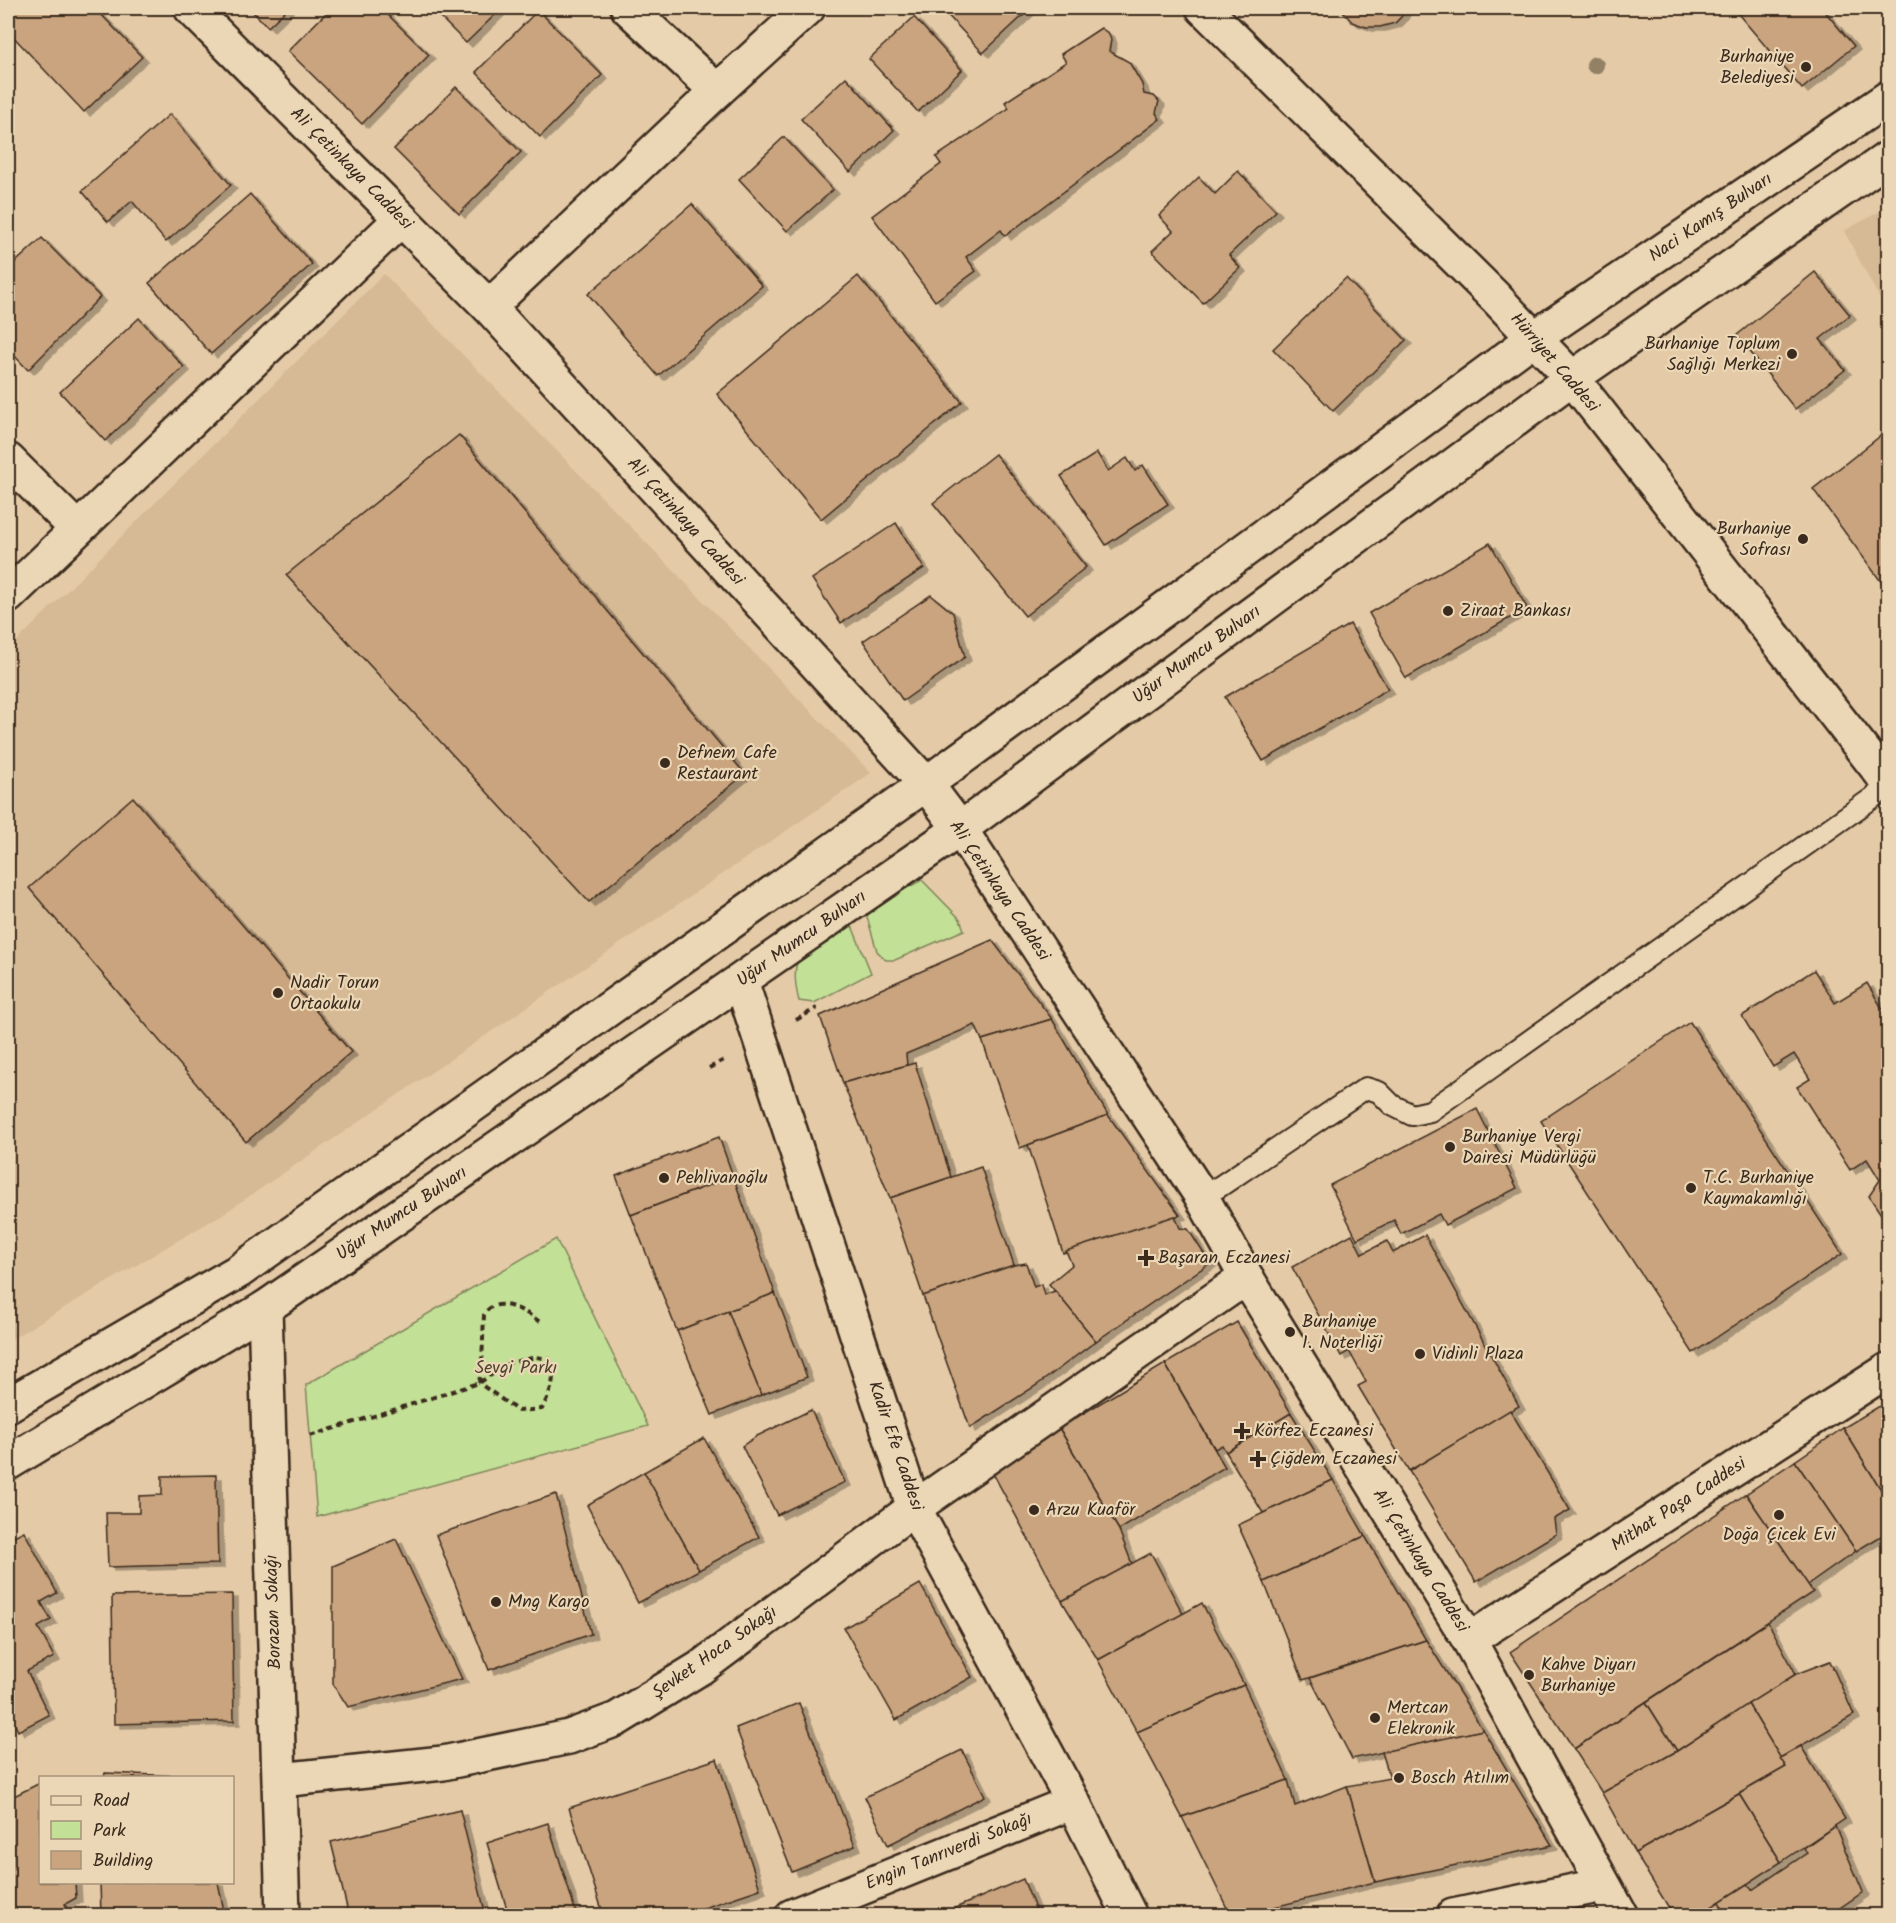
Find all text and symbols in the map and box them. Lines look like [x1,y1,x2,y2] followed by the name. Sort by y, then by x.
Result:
[1719,43,1795,93] place label: Burhaniye Belediyesi
[1799,60,1813,74] marker: Burhaniye Belediyesi
[282,100,420,238] street label: Ali Çetinkaya Caddesi
[1643,166,1779,270] street label: Naci Kamış Bulvarı
[1502,306,1606,420] street label: Hürriyet Caddesi
[1644,330,1781,380] place label: Burhaniye Toplum Sağlığı Merkezi
[1785,347,1799,361] marker: Burhaniye Toplum Sağlığı Merkezi
[619,451,751,593] street label: Ali Çetinkaya Caddesi
[1716,515,1791,565] place label: Burhaniye Sofrası
[1796,532,1810,546] marker: Burhaniye Sofrası
[1460,597,1571,626] place label: Ziraat Bankası
[1126,598,1268,712] street label: Uğur Mumcu Bulvarı
[1441,604,1455,618] marker: Ziraat Bankası
[677,739,777,789] place label: Defnem Cafe Restaurant
[658,756,672,770] marker: Defnem Cafe Restaurant
[941,815,1058,968] street label: Ali Çetinkaya Caddesi
[731,883,873,995] street label: Uğur Mumcu Bulvarı
[290,969,379,1019] place label: Nadir Torun Ortaokulu
[271,986,285,1000] marker: Nadir Torun Ortaokulu
[1462,1123,1596,1173] place label: Burhaniye Vergi Dairesi Müdürlüğü
[1443,1140,1457,1154] marker: Burhaniye Vergi Dairesi Müdürlüğü
[330,1159,474,1269] street label: Uğur Mumcu Bulvarı
[676,1164,768,1193] place label: Pehlivanoğlu
[1703,1164,1814,1214] place label: T.C. Burhaniye Kaymakamlığı
[657,1171,671,1185] marker: Pehlivanoğlu
[1684,1181,1698,1195] marker: T.C. Burhaniye Kaymakamlığı
[1158,1244,1290,1273] place label: Başaran Eczanesi
[1139,1251,1153,1265] marker: Başaran Eczanesi
[1302,1308,1383,1358] place label: Burhaniye 1. Noterliği
[1283,1325,1297,1339] marker: Burhaniye 1. Noterliği
[1432,1340,1524,1369] place label: Vidinli Plaza
[1413,1347,1427,1361] marker: Vidinli Plaza
[475,1354,557,1383] park label: Sevgi Parkı
[859,1377,931,1515] street label: Kadir Efe Caddesi
[1254,1417,1374,1446] place label: Körfez Eczanesi
[1235,1424,1249,1438] marker: Körfez Eczanesi
[1270,1445,1398,1474] place label: Çiğdem Eczanesi
[1605,1450,1753,1560] street label: Mithat Paşa Caddesi
[1251,1452,1265,1466] marker: Çiğdem Eczanesi
[1364,1483,1476,1639] street label: Ali Çetinkaya Caddesi
[1046,1496,1136,1525] place label: Arzu Kuaför
[1027,1503,1041,1517] marker: Arzu Kuaför
[1772,1508,1786,1522] marker: Doğa Çicek Evi
[1722,1521,1836,1550] place label: Doğa Çicek Evi
[258,1554,290,1670] street label: Borazan Sokağı
[508,1588,589,1617] place label: Mng Kargo
[489,1595,503,1609] marker: Mng Kargo
[646,1599,784,1707] street label: Şevket Hoca Sokağı
[1541,1651,1636,1701] place label: Kahve Diyarı Burhaniye
[1522,1668,1536,1682] marker: Kahve Diyarı Burhaniye
[1387,1694,1455,1744] place label: Mertcan Elekronik
[1368,1711,1382,1725] marker: Mertcan Elekronik
[1411,1764,1509,1793] place label: Bosch Atılım
[1392,1771,1406,1785] marker: Bosch Atılım
[39,1776,234,1884] legend
[93,1787,130,1816] text: Road
[861,1805,1037,1899] street label: Engin Tanrıverdi Sokağı
[93,1817,126,1846] text: Park
[93,1847,153,1876] text: Building

